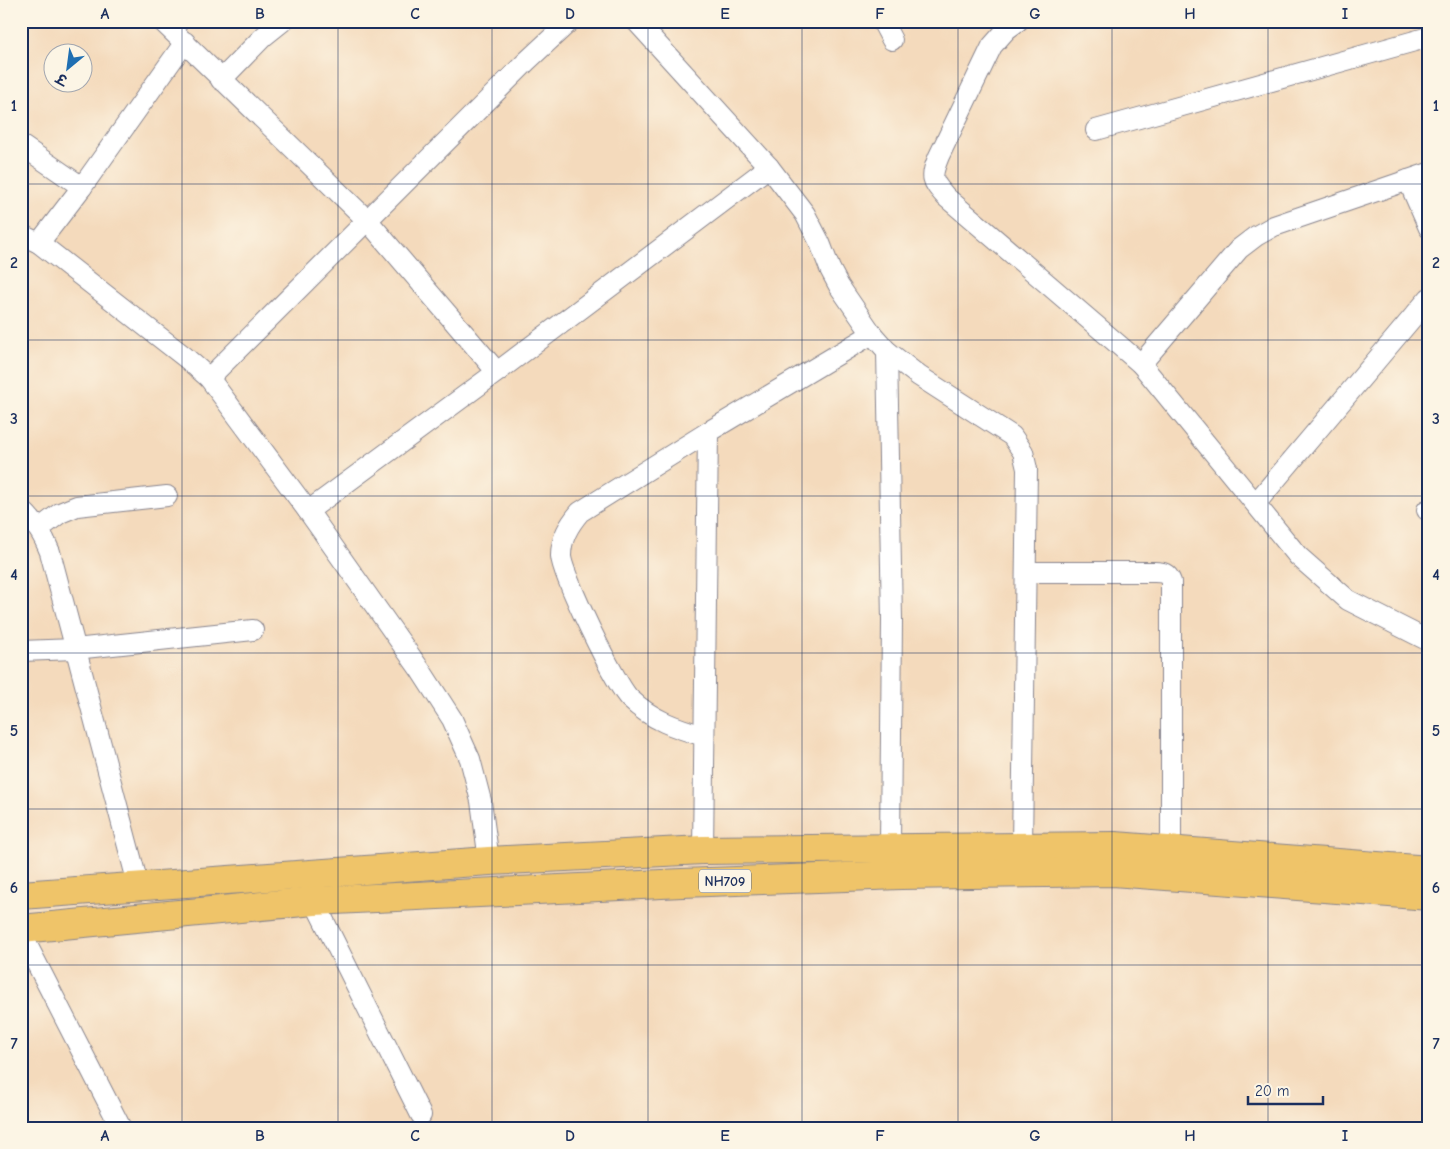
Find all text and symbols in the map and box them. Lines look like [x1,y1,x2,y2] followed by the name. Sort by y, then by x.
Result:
[101,5,110,23] text: A
[255,5,265,23] text: B
[410,5,420,23] text: C
[565,5,575,23] text: D
[720,5,730,23] text: E
[875,5,885,23] text: F
[1029,5,1041,23] text: G
[1184,5,1196,23] text: H
[1342,5,1348,23] text: I
[42,42,92,92] north arrow
[52,68,72,90] text: उ
[11,97,17,115] text: 1
[1433,97,1439,115] text: 1
[10,254,18,272] text: 2
[1432,254,1440,272] text: 2
[10,410,18,428] text: 3
[1432,410,1440,428] text: 3
[10,566,18,584] text: 4
[1432,566,1440,584] text: 4
[10,722,18,740] text: 5
[1432,722,1440,740] text: 5
[699,869,751,892] road number: NH709
[10,879,18,897] text: 6
[1432,879,1440,897] text: 6
[10,1035,18,1053] text: 7
[1432,1035,1440,1053] text: 7
[1248,1074,1322,1106] scale bar
[1255,1082,1289,1100] text: 20 m
[101,1127,110,1145] text: A
[255,1127,265,1145] text: B
[410,1127,420,1145] text: C
[565,1127,575,1145] text: D
[720,1127,730,1145] text: E
[875,1127,885,1145] text: F
[1029,1127,1041,1145] text: G
[1184,1127,1196,1145] text: H
[1342,1127,1348,1145] text: I

